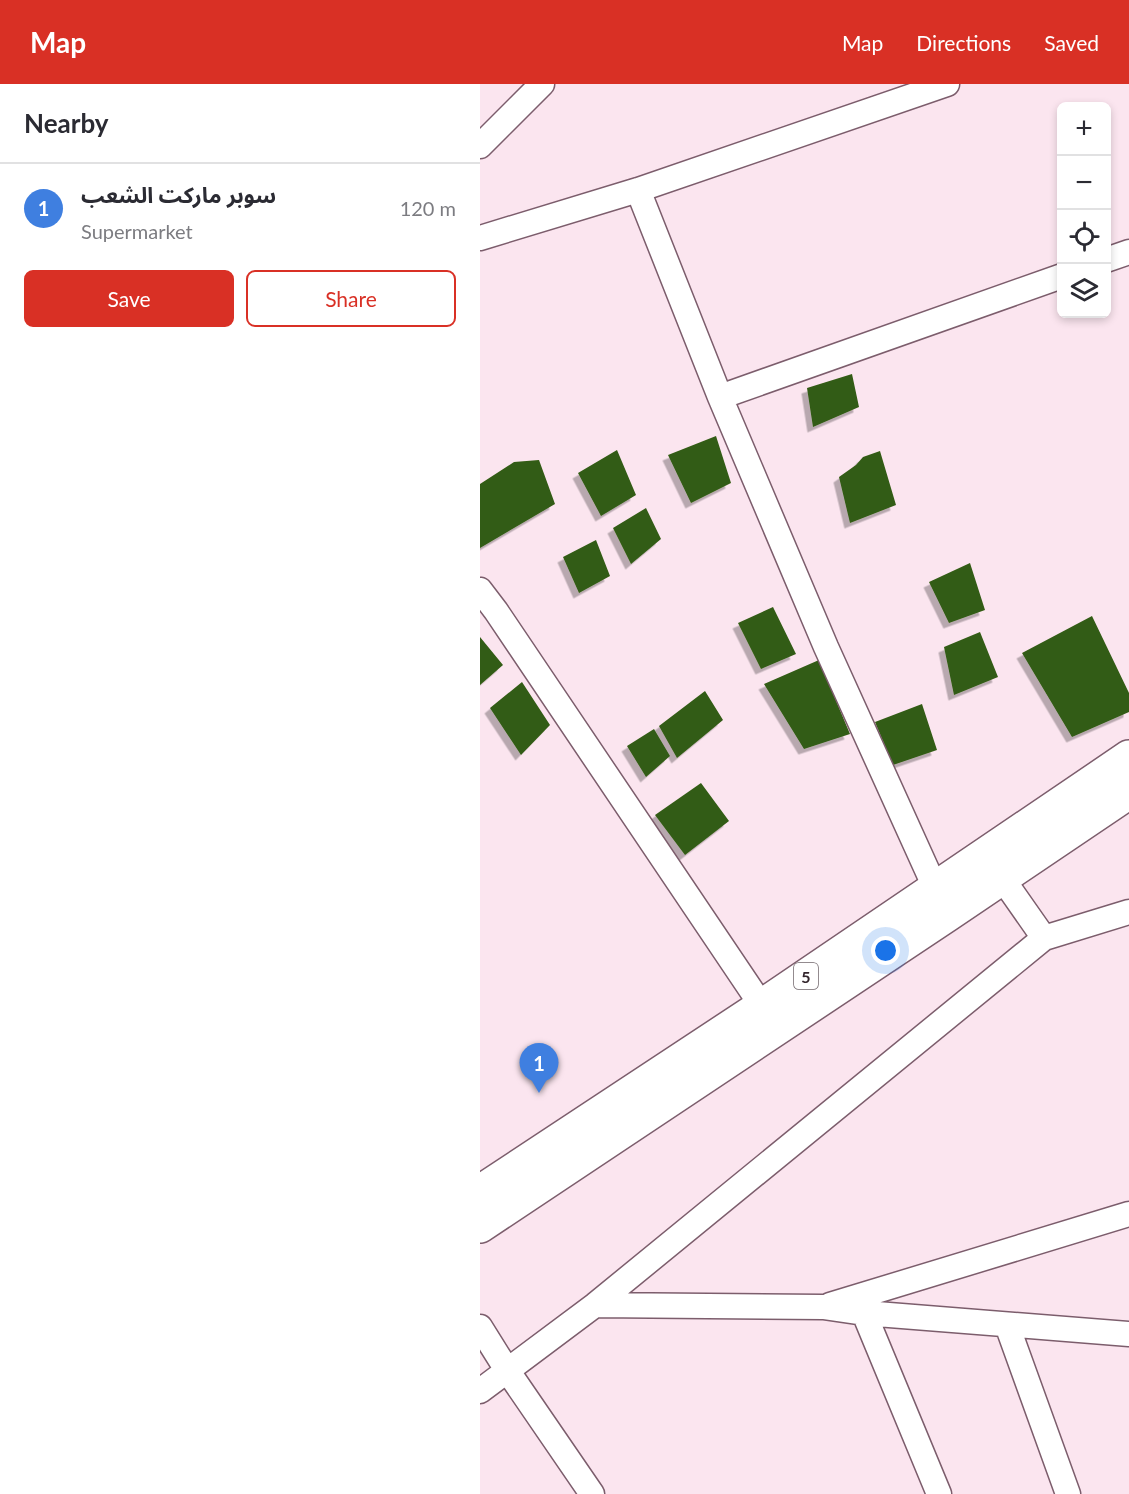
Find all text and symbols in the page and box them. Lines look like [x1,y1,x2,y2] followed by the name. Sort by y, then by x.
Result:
[30,25,86,59] text: Map
[842,30,883,55] text: Map
[916,30,1011,55] text: Directions
[1044,30,1099,55] text: Saved
[1057,102,1111,318] map controls
[1057,102,1111,156] button: +
[24,107,109,139] text: Nearby
[1057,156,1111,210] button: −
[81,181,276,208] text: سوبر ماركت الشعب
[38,196,49,220] text: 1
[400,196,456,220] text: 120 m
[1057,210,1111,264] button: locate
[81,219,193,243] text: Supermarket
[1057,264,1111,318] button: layers
[24,270,234,327] button: Save
[246,270,456,327] button: Share
[871,936,900,965] your location
[794,963,818,989] road number: 5
[520,1044,558,1093] pin: 1

